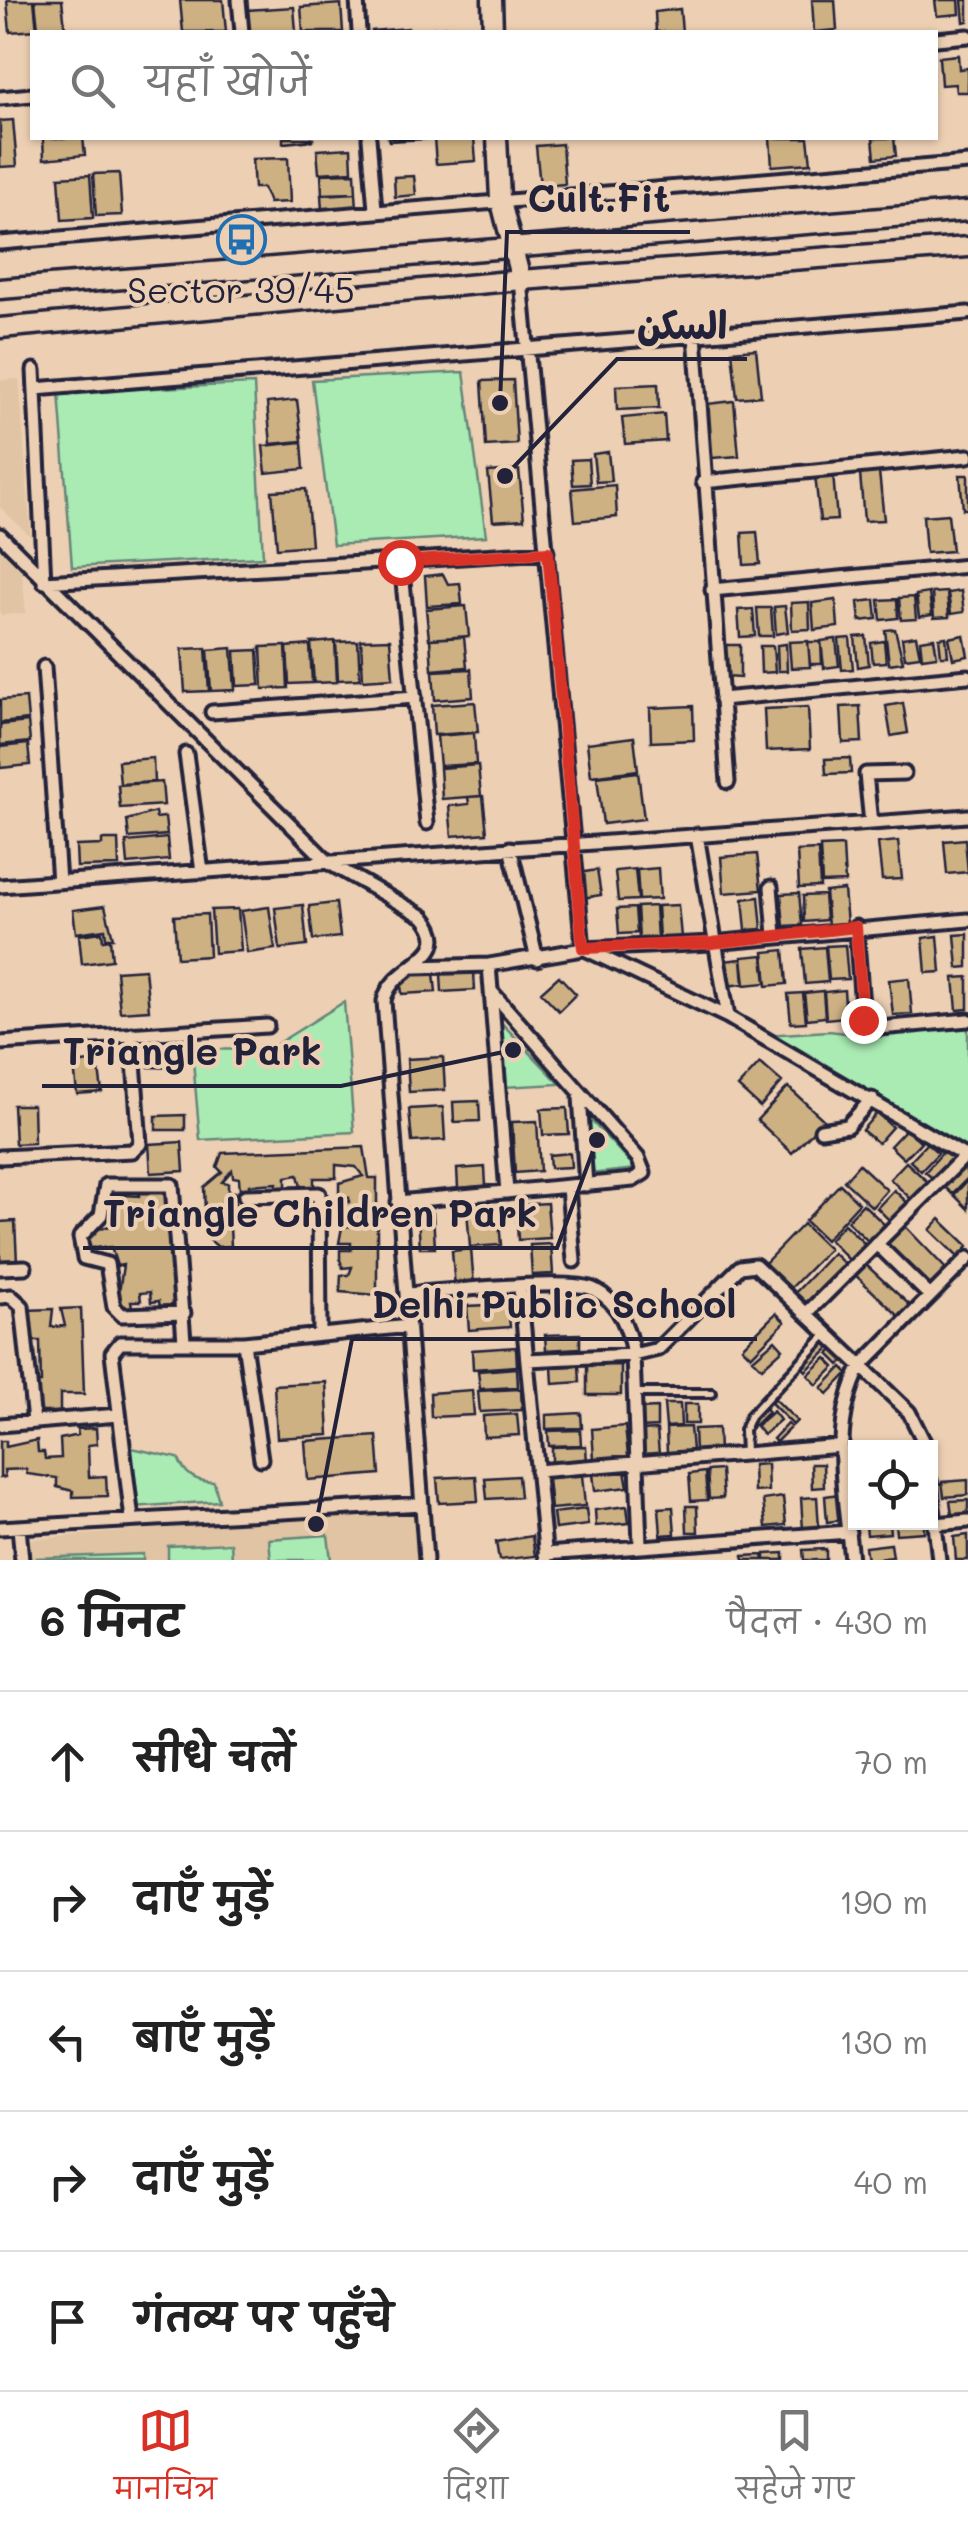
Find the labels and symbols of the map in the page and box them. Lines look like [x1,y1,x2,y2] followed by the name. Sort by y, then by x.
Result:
[507,164,690,232] callout: Cult.Fit
[528,172,670,222] text: Cult.Fit
[215,213,267,265] bus stop icon: Sector 39/45
[127,266,355,312] place label: Sector 39/45
[617,291,747,359] callout: السكن
[637,299,727,349] text: السكن
[378,540,424,586] route start
[841,998,887,1044] route end
[42,1018,341,1086] callout: Triangle Park
[62,1025,322,1075] text: Triangle Park
[83,1180,557,1248] callout: Triangle Children Park
[103,1187,537,1237] text: Triangle Children Park
[352,1271,757,1339] callout: Delhi Public School
[371,1278,737,1328] text: Delhi Public School

